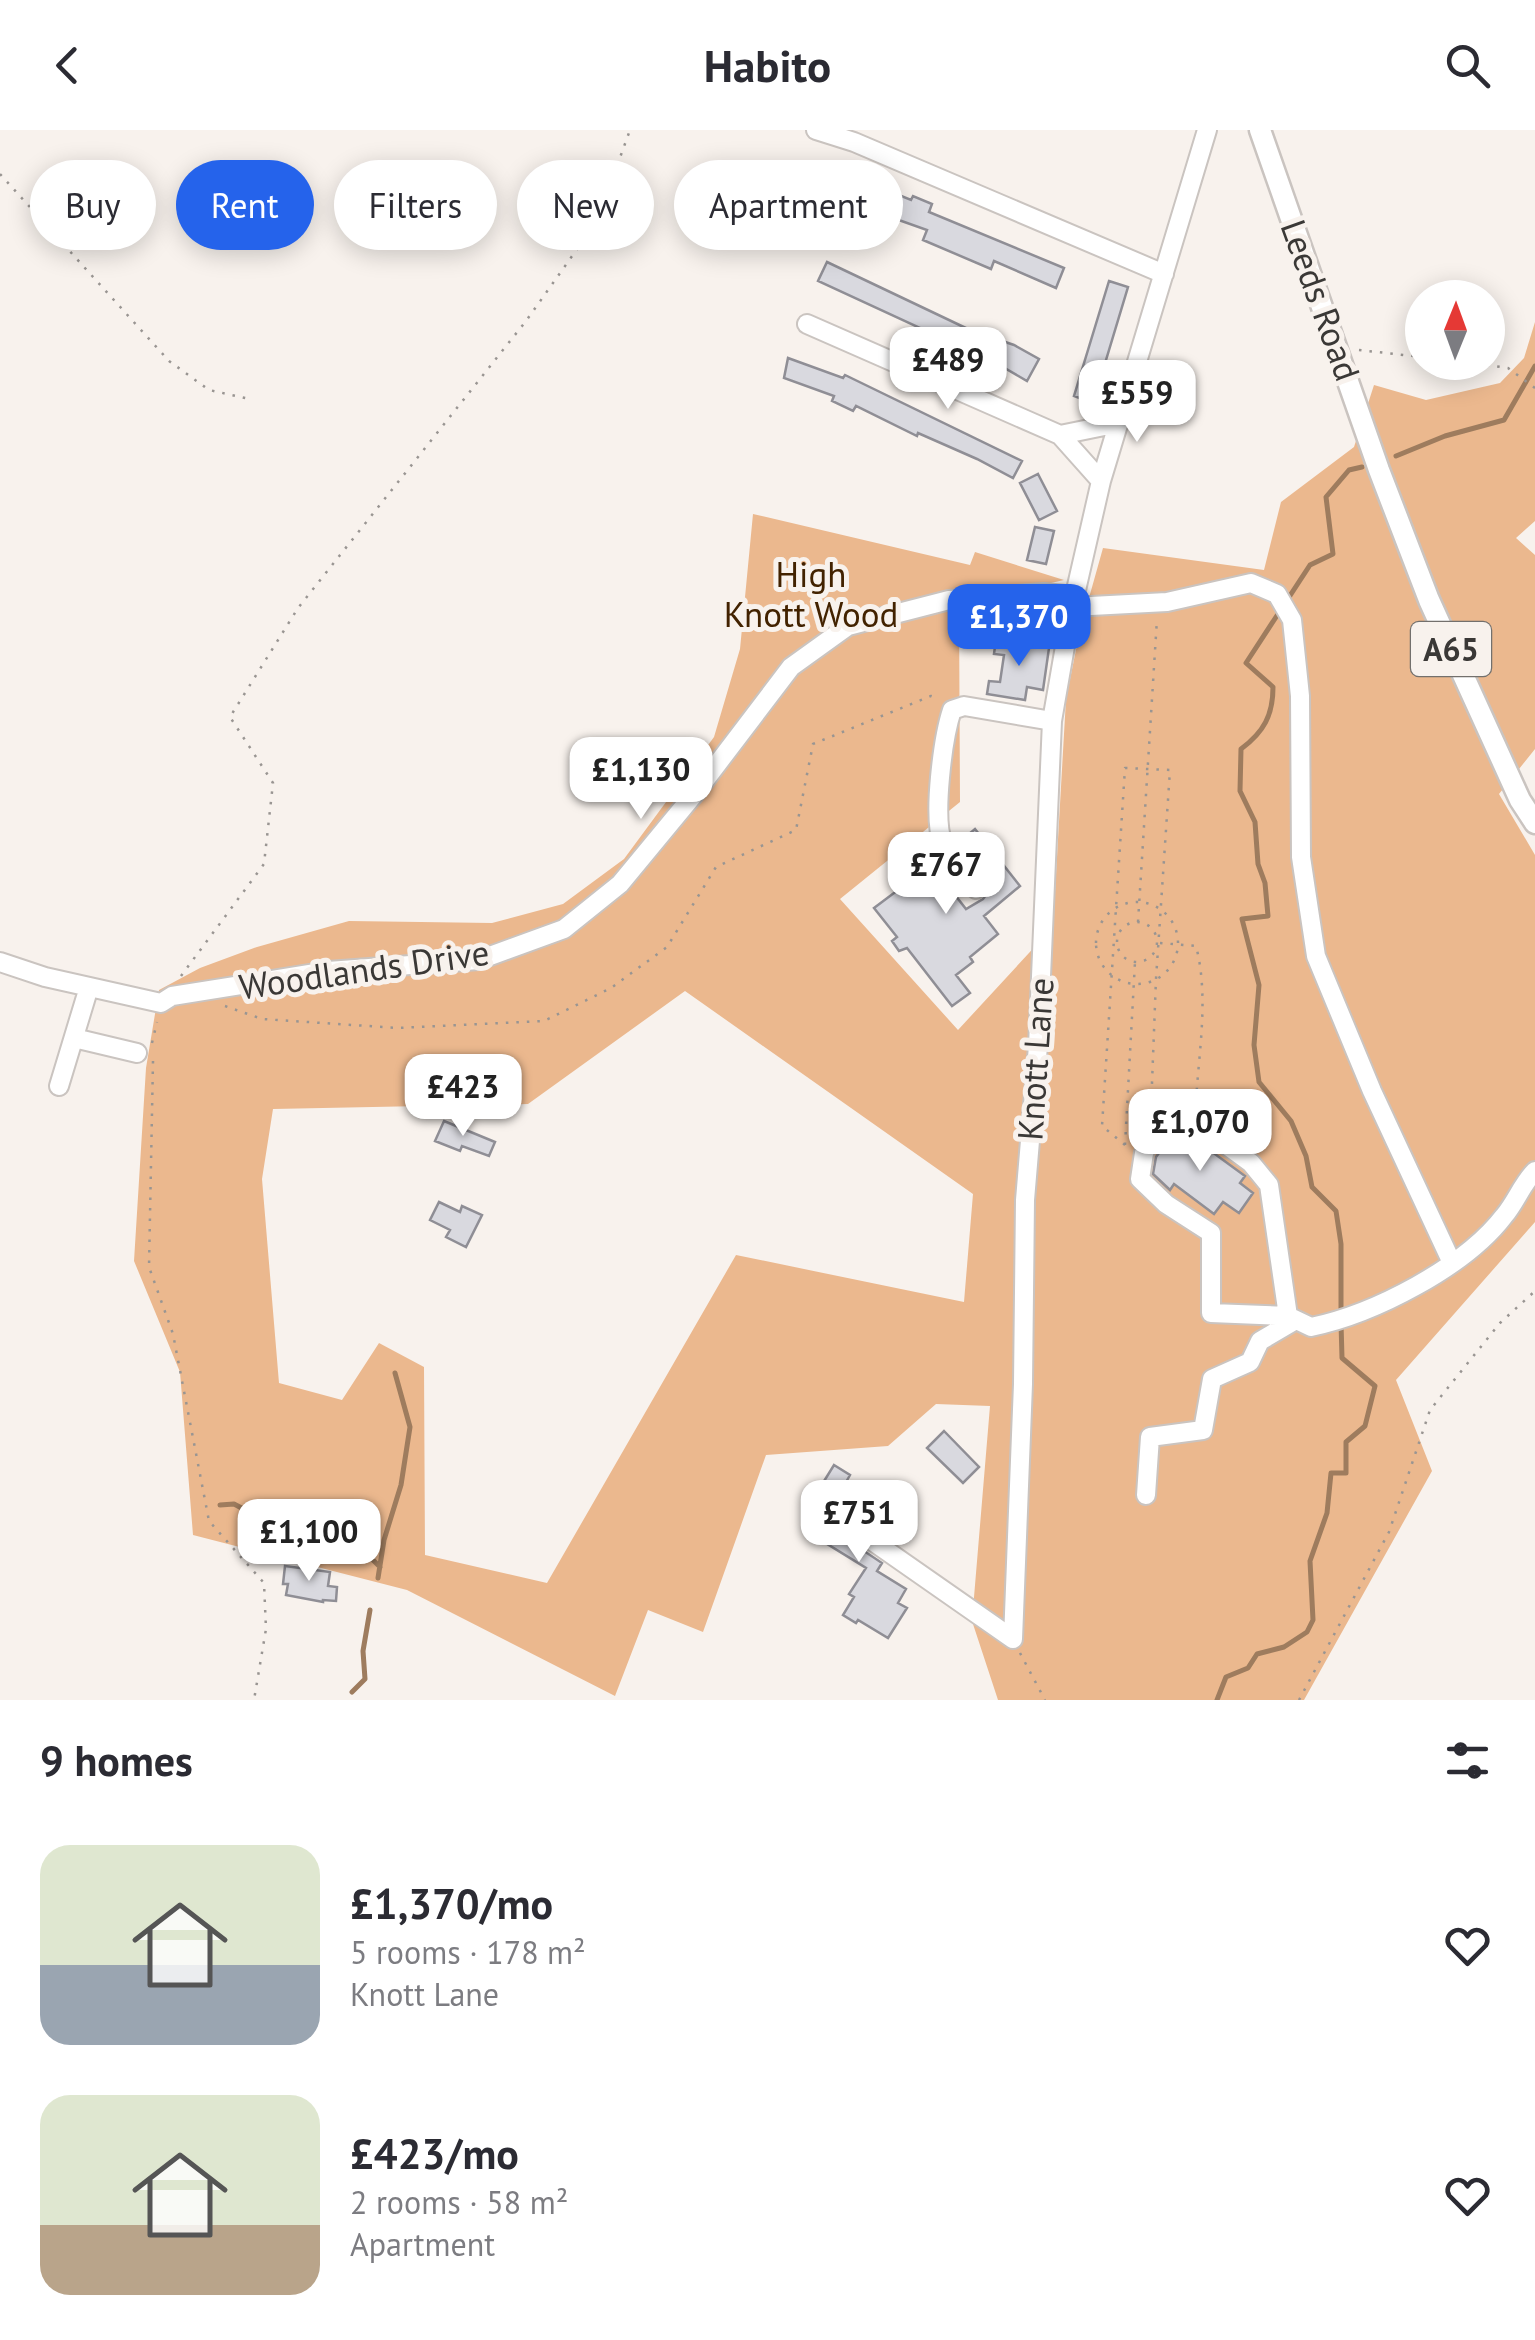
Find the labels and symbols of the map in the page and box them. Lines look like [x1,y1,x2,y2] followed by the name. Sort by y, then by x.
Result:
[1271,213,1371,387] street label: Leeds Road
[1405,280,1505,380] north arrow
[889,327,1007,412] pin: £489
[1078,360,1196,445] pin: £559
[724,551,898,637] park label: High Knott Wood
[938,584,1100,669] pin: £1,370
[1411,622,1491,676] road number: A65
[560,737,722,822] pin: £1,130
[887,832,1005,917] pin: £767
[236,929,492,1009] street label: Woodlands Drive
[1006,976,1064,1142] street label: Knott Lane
[404,1054,522,1139] pin: £423
[1119,1089,1281,1174] pin: £1,070
[800,1480,918,1565] pin: £751
[228,1499,390,1584] pin: £1,100

